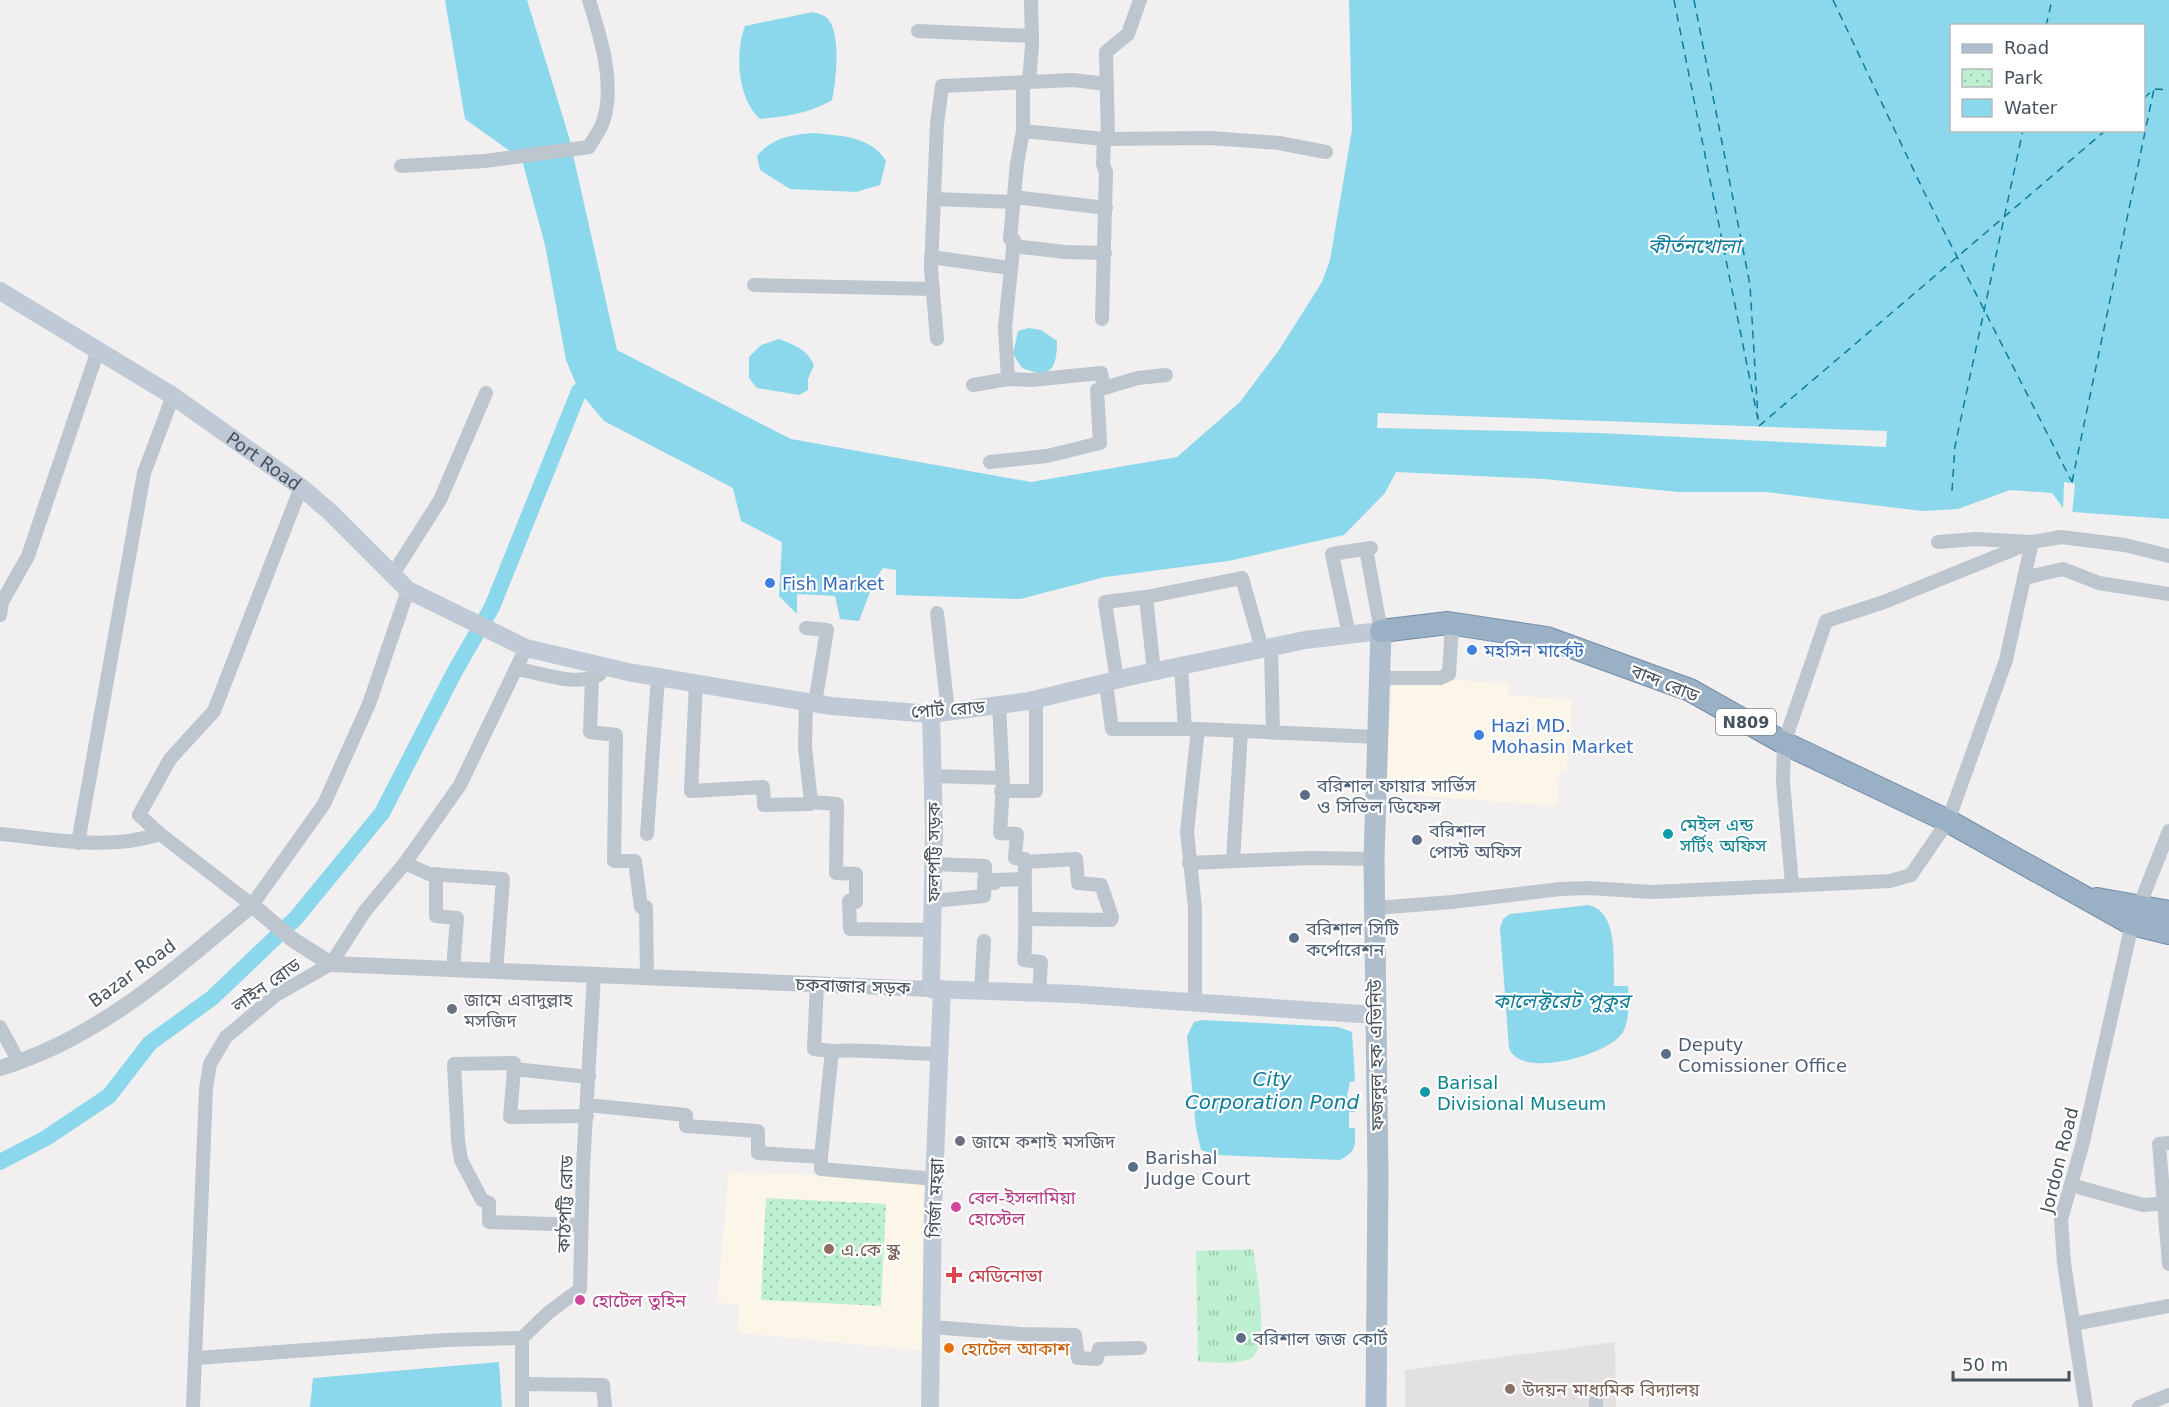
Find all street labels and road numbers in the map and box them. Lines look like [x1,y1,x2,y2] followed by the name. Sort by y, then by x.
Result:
[223,427,305,494] street label: Port Road
[1627,660,1702,706] street label: বান্দ রোড
[910,696,986,722] street label: পোর্ট রোড
[1716,709,1776,735] road number: N809
[923,801,944,903] street label: ফলপট্টি সড়ক
[85,934,179,1012] street label: Bazar Road
[227,954,305,1017] street label: লাইন রোড
[794,973,911,999] street label: চকবাজার সড়ক
[1364,979,1389,1132] street label: ফজলুল হক এভিনিউ
[2035,1105,2082,1216] street label: Jordon Road
[553,1155,577,1254] street label: কাঠপট্টি রোড
[923,1158,947,1239] street label: গির্জা মহল্লা

